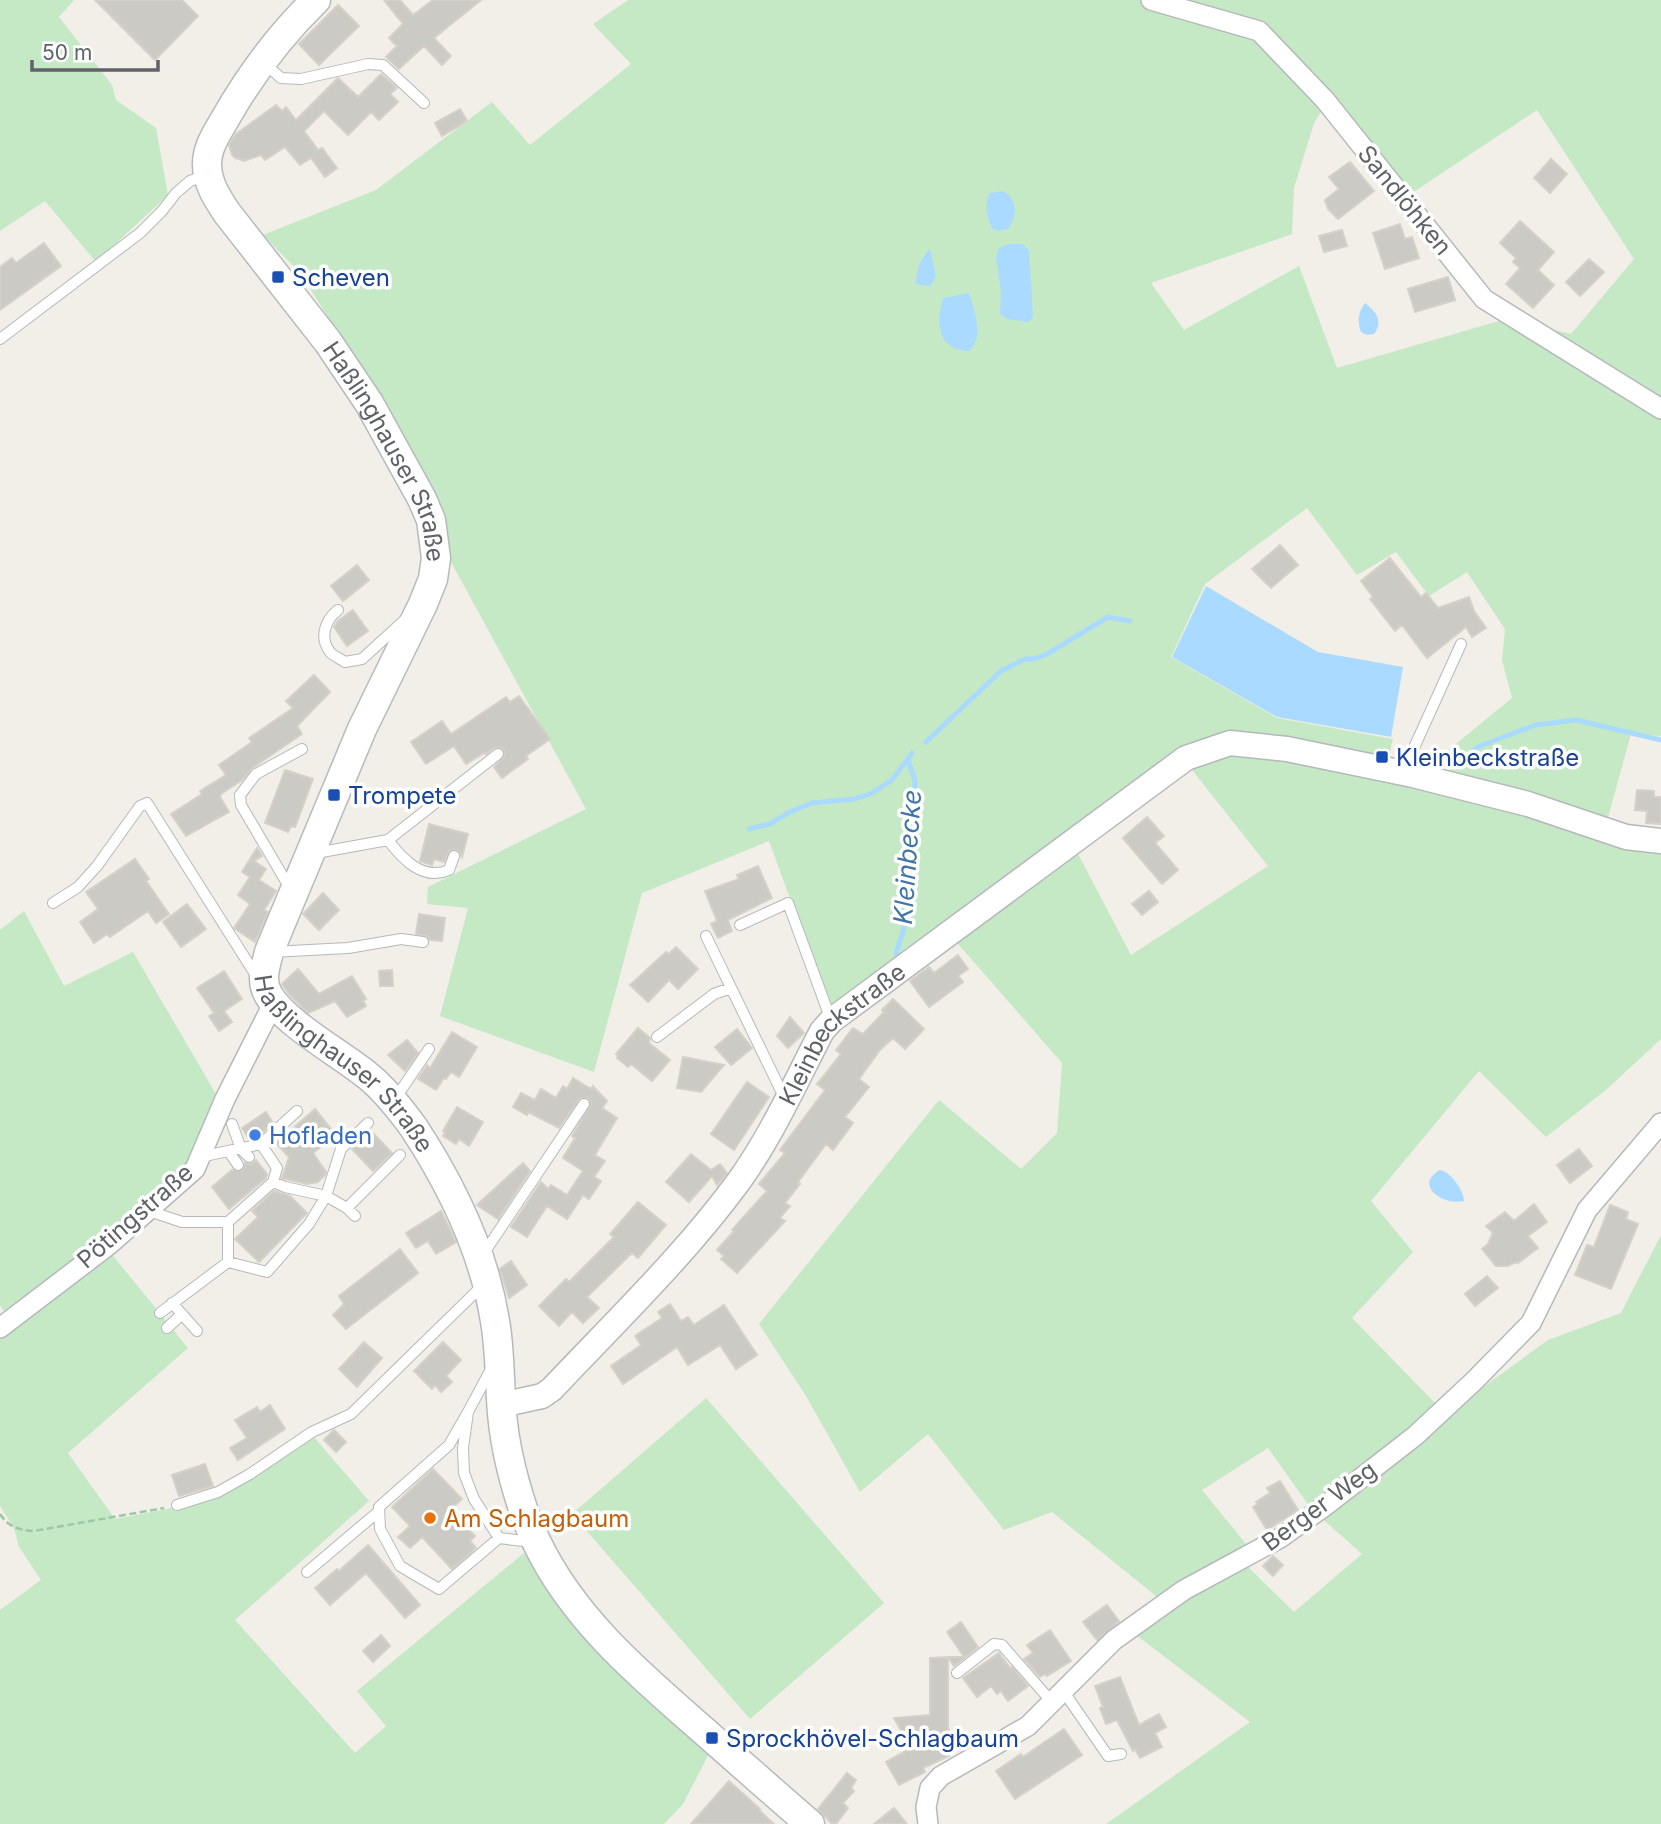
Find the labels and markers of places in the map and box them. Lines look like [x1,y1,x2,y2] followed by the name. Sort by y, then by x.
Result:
[292,263,390,292] place label: Scheven
[270,269,286,285] marker: Scheven
[1396,743,1579,772] place label: Kleinbeckstraße
[1374,749,1390,765] marker: Kleinbeckstraße
[348,781,456,810] place label: Trompete
[326,787,342,803] marker: Trompete
[269,1121,372,1150] place label: Hofladen
[247,1127,263,1143] marker: Hofladen
[444,1504,629,1533] place label: Am Schlagbaum
[422,1510,438,1526] marker: Am Schlagbaum
[726,1724,1019,1753] place label: Sprockhövel-Schlagbaum
[704,1730,720,1746] marker: Sprockhövel-Schlagbaum

